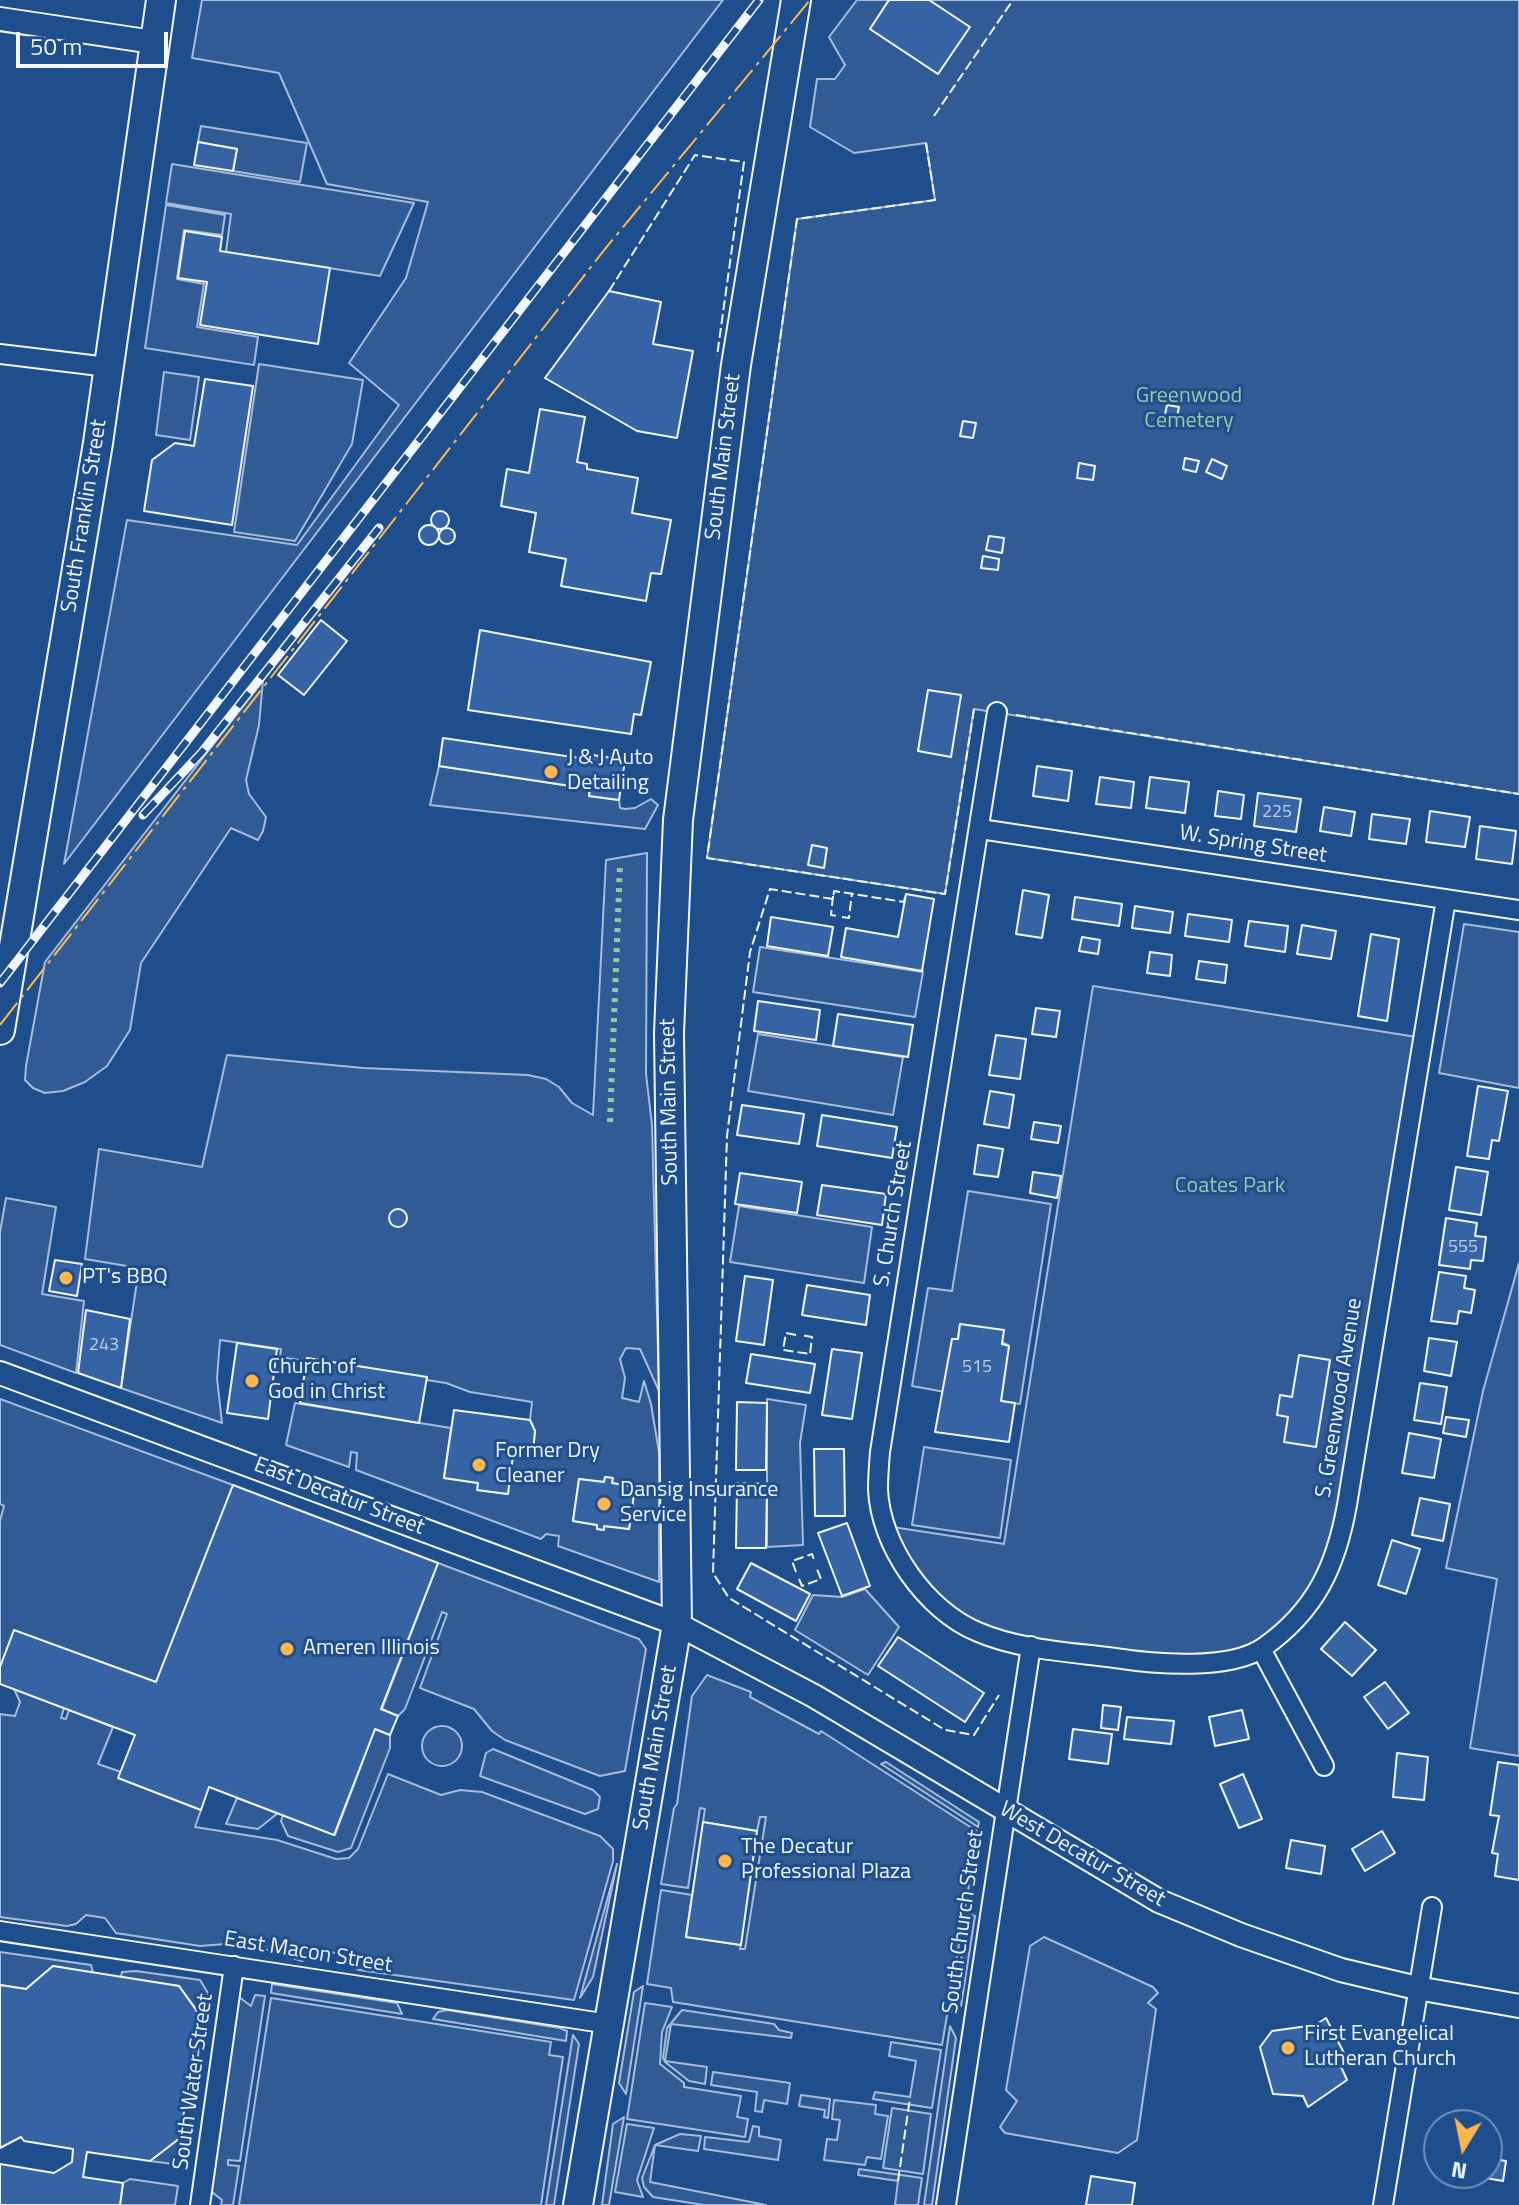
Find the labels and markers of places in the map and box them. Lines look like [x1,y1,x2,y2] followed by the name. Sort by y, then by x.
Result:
[567,746,654,798] place label: J & J Auto Detailing
[542,763,560,781] marker: J & J Auto Detailing
[82,1265,168,1291] place label: PT's BBQ
[57,1269,75,1287] marker: PT's BBQ
[268,1355,385,1406] place label: Church of God in Christ
[243,1372,261,1390] marker: Church of God in Christ
[495,1439,600,1490] place label: Former Dry Cleaner
[470,1456,488,1474] marker: Former Dry Cleaner
[620,1478,778,1530] place label: Dansig Insurance Service
[595,1495,613,1513] marker: Dansig Insurance Service
[303,1636,440,1662] place label: Ameren Illinois
[278,1640,296,1658] marker: Ameren Illinois
[741,1835,911,1886] place label: The Decatur Professional Plaza
[716,1852,734,1870] marker: The Decatur Professional Plaza
[1304,2022,1456,2074] place label: First Evangelical Lutheran Church
[1279,2039,1297,2057] marker: First Evangelical Lutheran Church

